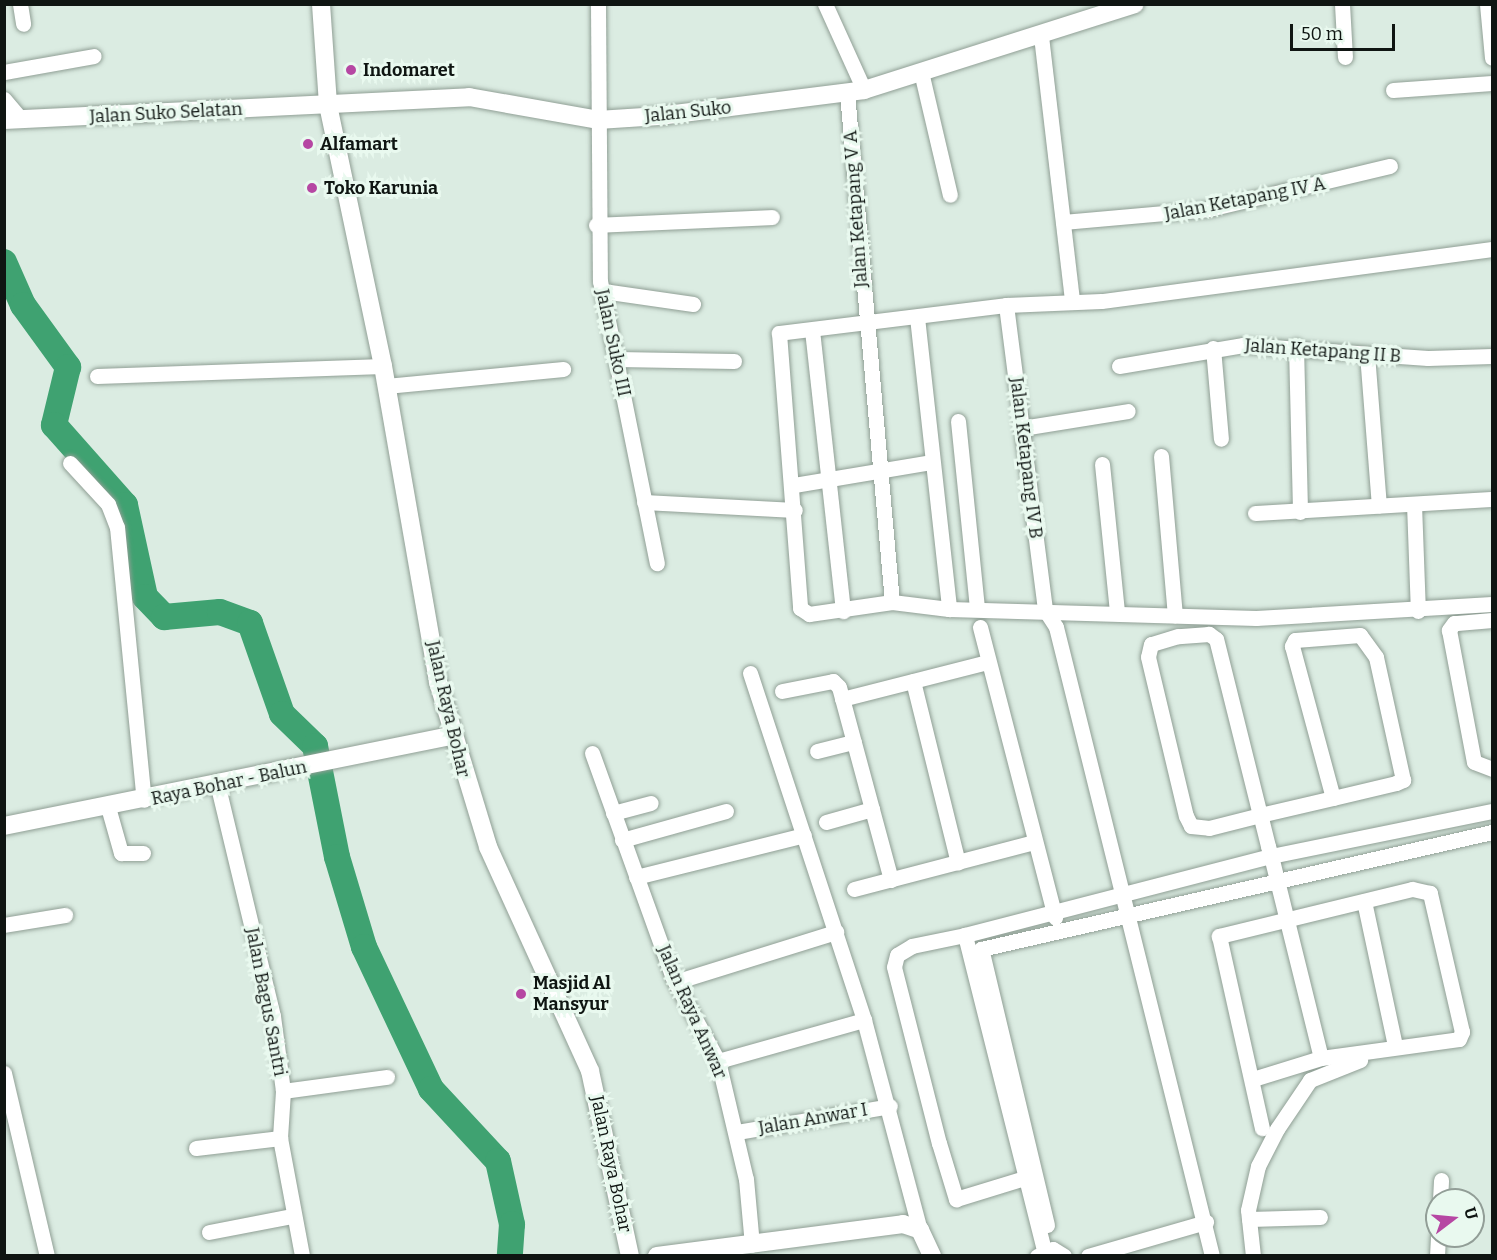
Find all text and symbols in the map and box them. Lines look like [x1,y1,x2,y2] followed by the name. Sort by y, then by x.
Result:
[1293,12,1398,50] scale bar
[1301,23,1343,45] text: 50 m
[363,59,455,81] place label: Indomaret
[344,63,358,77] marker: Indomaret
[644,97,732,127] street label: Jalan Suko
[89,98,243,128] street label: Jalan Suko Selatan
[840,130,872,288] street label: Jalan Ketapang V A
[320,133,398,155] place label: Alfamart
[301,137,315,151] marker: Alfamart
[1163,173,1327,225] street label: Jalan Ketapang IV A
[324,177,438,199] place label: Toko Karunia
[305,181,319,195] marker: Toko Karunia
[591,287,635,399] street label: Jalan Suko III
[1244,335,1402,367] street label: Jalan Ketapang II B
[1005,376,1047,540] street label: Jalan Ketapang IV B
[422,639,474,779] street label: Jalan Raya Bohar
[149,756,309,810] street label: Raya Bohar - Balun
[241,926,291,1078] street label: Jalan Bagus Santri
[653,942,731,1082] street label: Jalan Raya Anwar
[533,973,611,1016] place label: Masjid Al Mansyur
[514,987,528,1001] marker: Masjid Al Mansyur
[586,1094,636,1234] street label: Jalan Raya Bohar
[757,1099,869,1139] street label: Jalan Anwar I
[1425,1188,1485,1248] north arrow
[1460,1205,1482,1222] text: U

